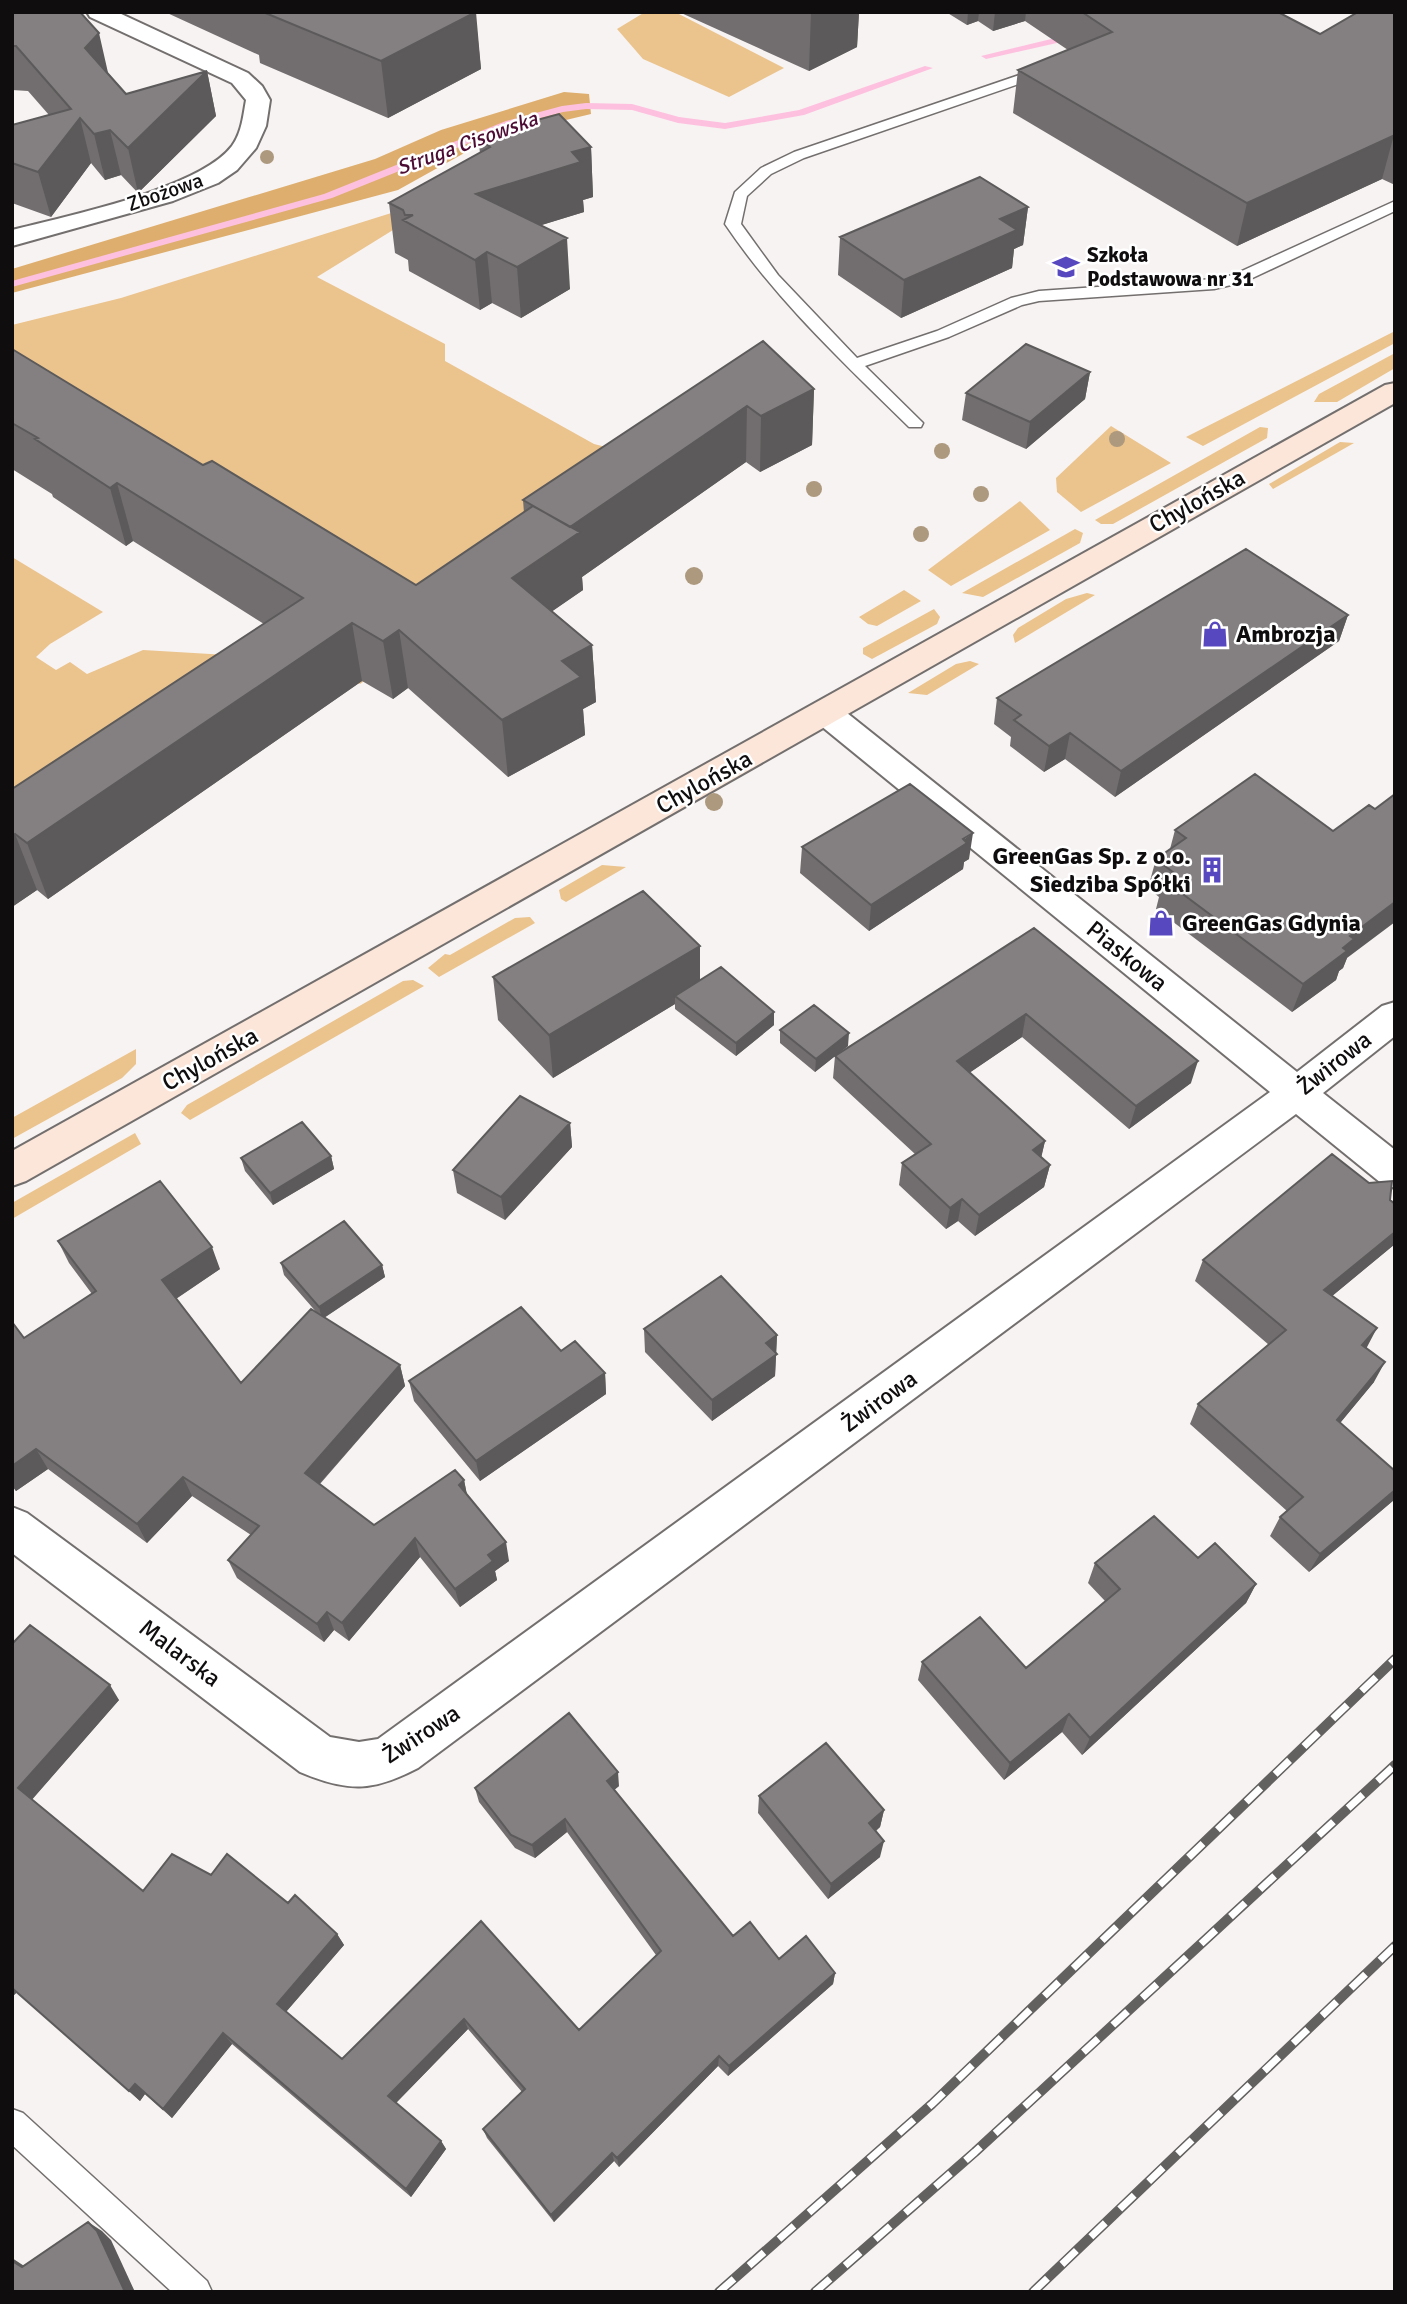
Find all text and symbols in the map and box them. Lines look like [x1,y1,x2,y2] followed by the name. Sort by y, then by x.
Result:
[393,105,542,181] water label: Struga Cisowska
[123,167,207,217] street label: Zbożowa
[1087,242,1254,292] place label: Szkoła Podstawowa nr 31
[1051,252,1081,282] school or university icon: Szkoła Podstawowa nr 31
[1144,462,1250,540] street label: Chylońska
[1200,619,1230,649] shop icon: Ambrozja
[1236,619,1335,649] place label: Ambrozja
[651,743,757,821] street label: Chylońska
[992,841,1191,899] place label: GreenGas Sp. z o.o. Siedziba Spółki
[1197,855,1227,885] building icon: GreenGas Sp. z o.o. Siedziba Spółki
[1146,908,1176,938] shop icon: GreenGas Gdynia
[1182,908,1361,938] place label: GreenGas Gdynia
[1080,914,1174,998] street label: Piaskowa
[157,1020,263,1098] street label: Chylońska
[1291,1024,1377,1102] street label: Żwirowa
[835,1363,923,1439] street label: Żwirowa
[133,1613,227,1693] street label: Malarska
[376,1698,466,1770] street label: Żwirowa

